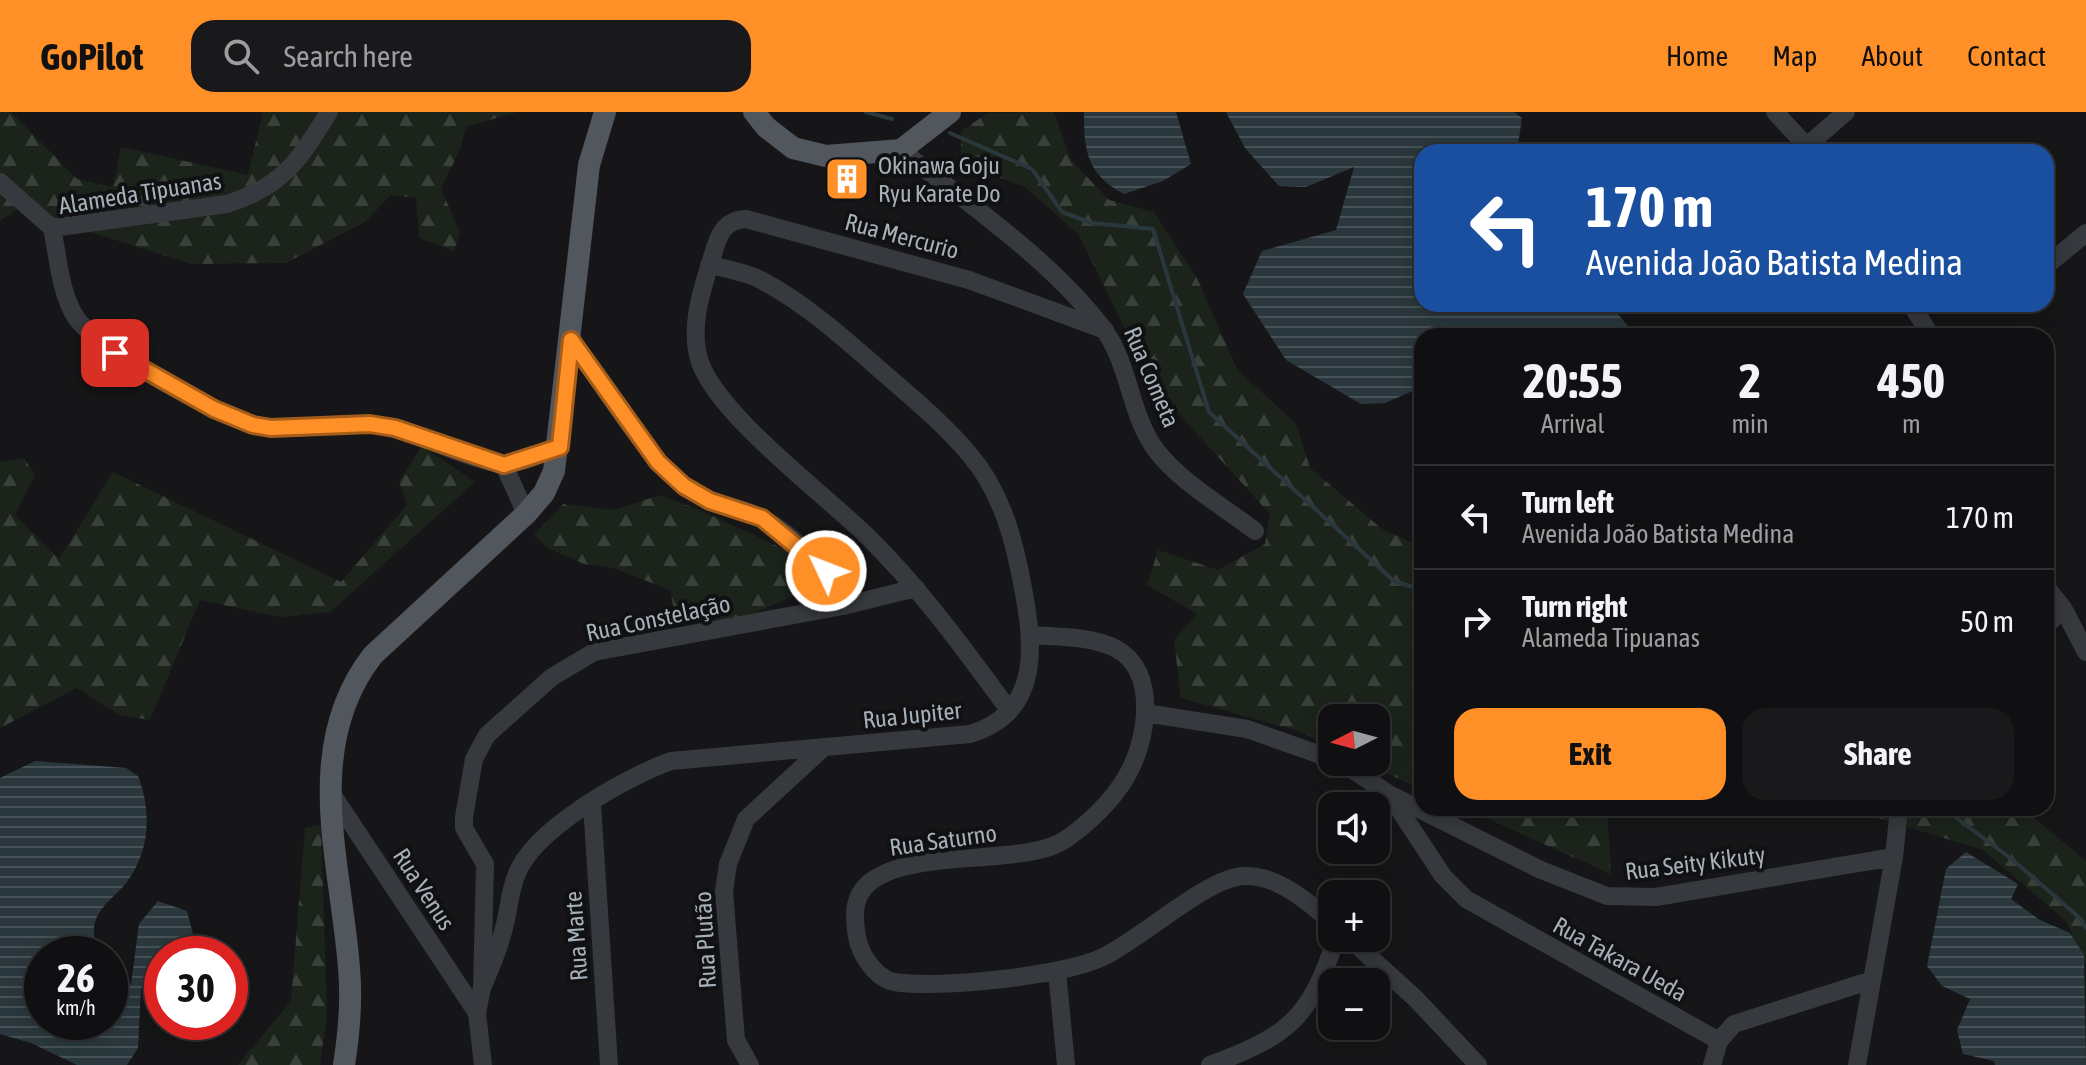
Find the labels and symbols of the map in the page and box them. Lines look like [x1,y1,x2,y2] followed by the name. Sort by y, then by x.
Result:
[878,152,1001,207] place label: Okinawa Goju Ryu Karate Do
[823,155,871,203] building icon: Okinawa Goju Ryu Karate Do
[57,167,223,219] street label: Alameda Tipuanas
[842,208,962,264] street label: Rua Mercurio
[81,319,149,387] pin
[1119,323,1185,431] street label: Rua Cometa
[784,529,868,613] position arrow
[583,590,733,646] street label: Rua Constelação
[861,696,963,734] street label: Rua Jupiter
[1318,704,1390,776] north arrow
[888,819,998,861] street label: Rua Saturno
[1623,841,1767,885] street label: Rua Seity Kikuty
[388,843,460,935] street label: Rua Venus
[559,890,593,982] street label: Rua Marte
[689,891,721,989] street label: Rua Plutão
[1549,911,1691,1007] street label: Rua Takara Ueda
[144,936,248,1040] speed limit sign: 30

